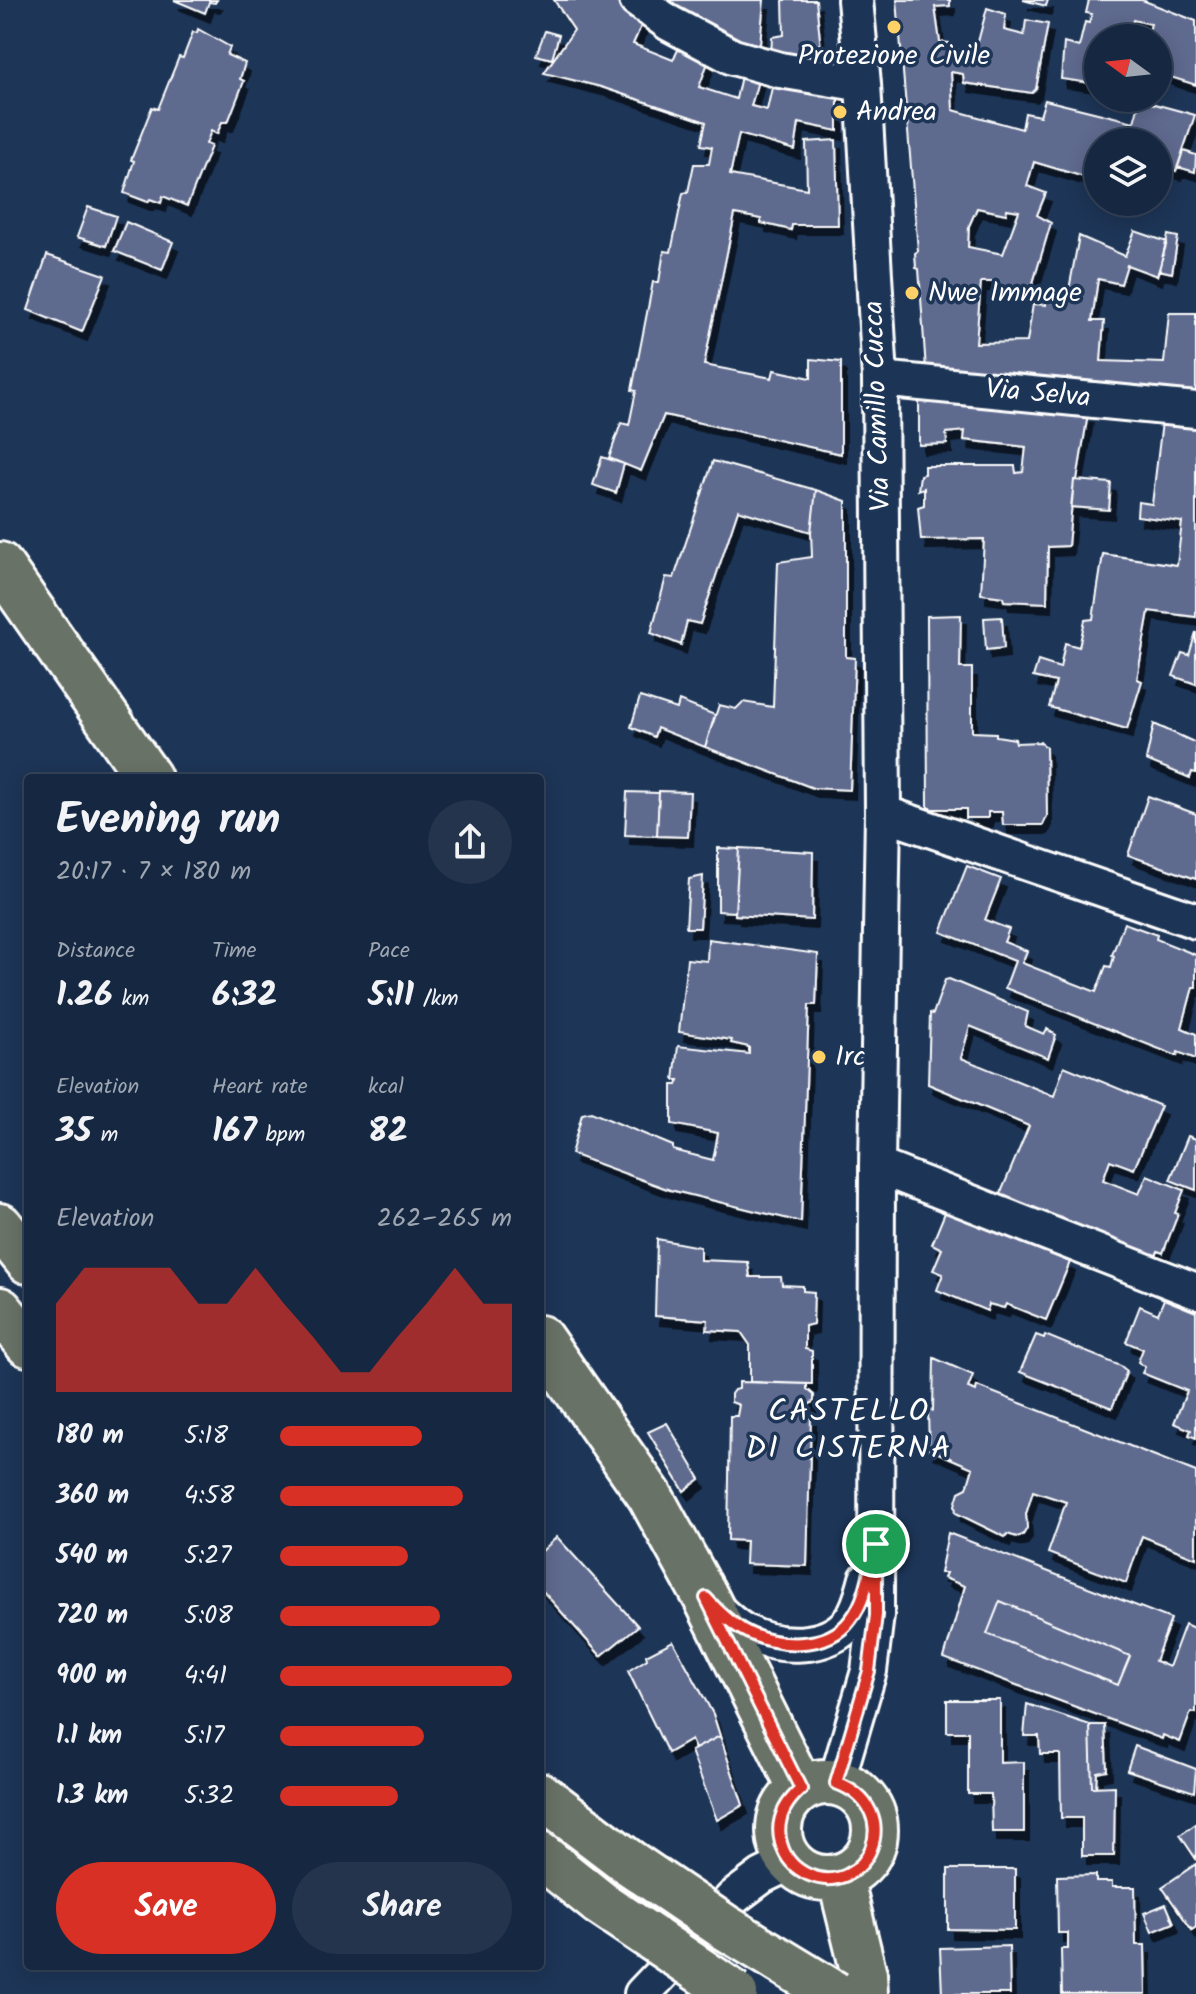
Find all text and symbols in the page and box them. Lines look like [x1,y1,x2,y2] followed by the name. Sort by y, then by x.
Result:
[885,18,903,36] marker: Protezione Civile
[1084,24,1172,112] north arrow
[1084,24,1172,216] map controls
[798,34,991,79] place label: Protezione Civile
[856,90,937,135] place label: Andrea
[831,103,849,121] marker: Andrea
[1084,128,1172,216] button: layers
[928,271,1082,316] place label: Nwe Immage
[903,284,921,302] marker: Nwe Immage
[852,300,904,512] street label: Via Camillo Cucca
[984,367,1092,421] street label: Via Selva
[56,786,280,856] text: Evening run
[428,800,512,884] button: share
[56,851,251,893] text: 20:17 · 7 × 180 m
[56,934,135,969] text: Distance
[212,934,256,969] text: Time
[368,934,410,969] text: Pace
[56,969,113,1023] text: 1.26
[212,969,277,1023] text: 6:32
[368,969,414,1023] text: 5:11
[113,982,149,1017] text: km
[414,982,459,1017] text: /km
[835,1035,865,1080] place label: Irc
[810,1048,828,1066] marker: Irc
[56,1070,139,1105] text: Elevation
[212,1070,308,1105] text: Heart rate
[368,1070,404,1105] text: kcal
[56,1105,92,1159] text: 35
[212,1105,257,1159] text: 167
[368,1105,408,1159] text: 82
[92,1118,118,1153] text: m
[257,1118,305,1153] text: bpm
[56,1198,154,1240] text: Elevation
[377,1198,512,1240] text: 262–265 m
[745,1387,953,1475] district label: CASTELLO DI CISTERNA
[56,1415,124,1457] text: 180 m
[184,1415,228,1457] text: 5:18
[56,1475,129,1517] text: 360 m
[184,1475,234,1517] text: 4:58
[842,1510,910,1578] pin
[854,1522,898,1566] icon: arrive
[56,1535,128,1577] text: 540 m
[184,1535,231,1577] text: 5:27
[56,1595,128,1637] text: 720 m
[184,1595,233,1637] text: 5:08
[56,1655,127,1697] text: 900 m
[184,1655,227,1697] text: 4:41
[56,1715,122,1757] text: 1.1 km
[184,1715,225,1757] text: 5:17
[56,1775,128,1817] text: 1.3 km
[184,1775,234,1817] text: 5:32
[56,1862,276,1954] button: Save
[292,1862,512,1954] button: Share

